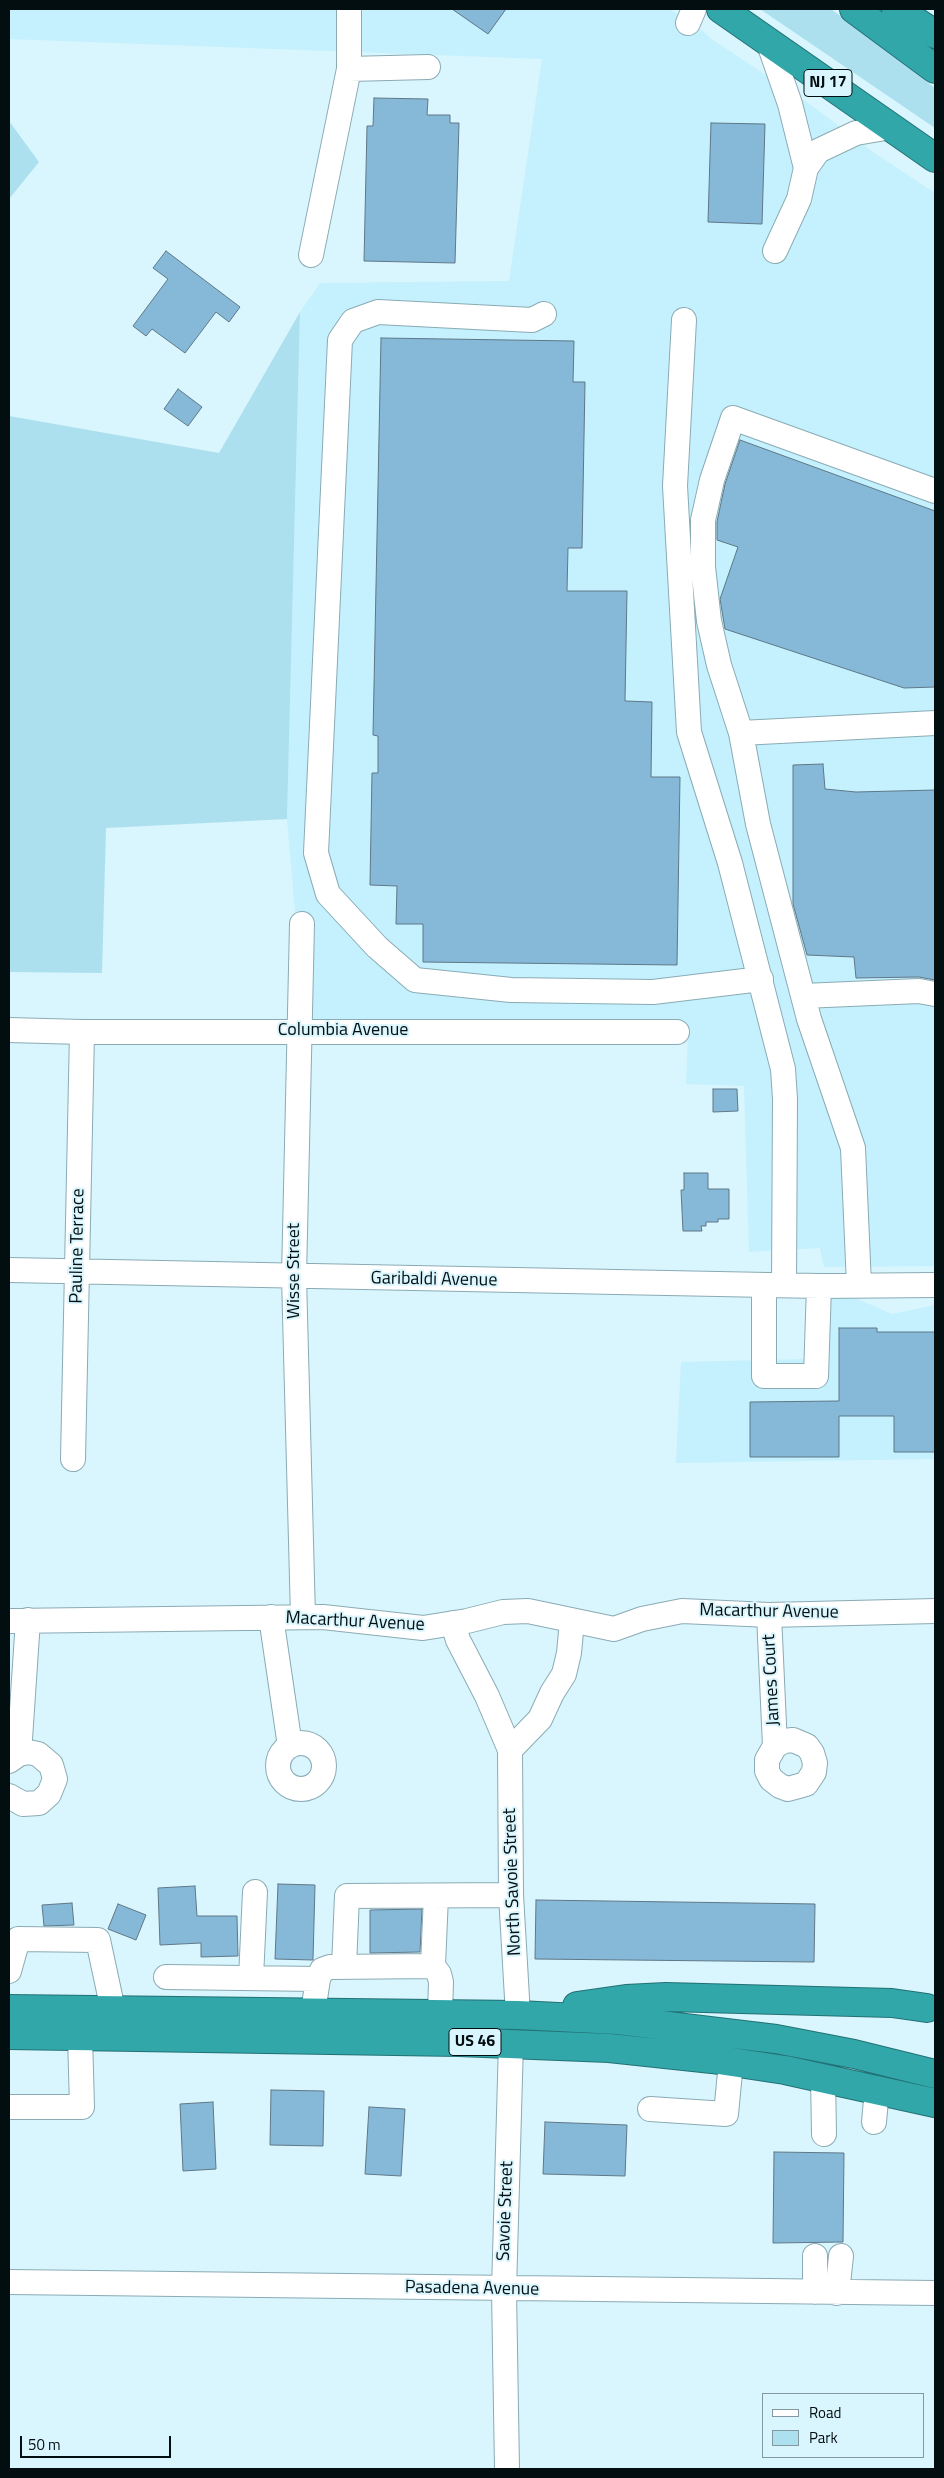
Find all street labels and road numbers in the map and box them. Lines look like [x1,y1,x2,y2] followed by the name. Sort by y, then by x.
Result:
[804,70,852,96] road number: NJ 17
[278,1020,408,1042] street label: Columbia Avenue
[66,1188,90,1304] street label: Pauline Terrace
[284,1223,306,1319] street label: Wisse Street
[370,1268,498,1292] street label: Garibaldi Avenue
[699,1600,839,1624] street label: Macarthur Avenue
[285,1608,425,1636] street label: Macarthur Avenue
[759,1634,785,1726] street label: James Court
[500,1808,526,1956] street label: North Savoie Street
[449,2028,501,2056] road number: US 46
[493,2161,519,2261] street label: Savoie Street
[405,2277,539,2301] street label: Pasadena Avenue

